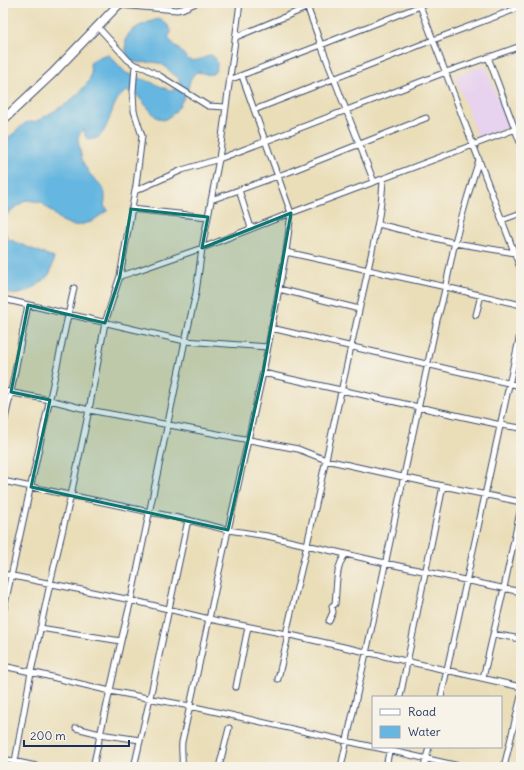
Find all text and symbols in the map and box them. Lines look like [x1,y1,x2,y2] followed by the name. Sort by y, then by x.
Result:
[372,696,502,748] legend
[408,704,436,719] text: Road
[24,722,129,748] scale bar
[408,724,441,739] text: Water
[30,728,66,743] text: 200 m

